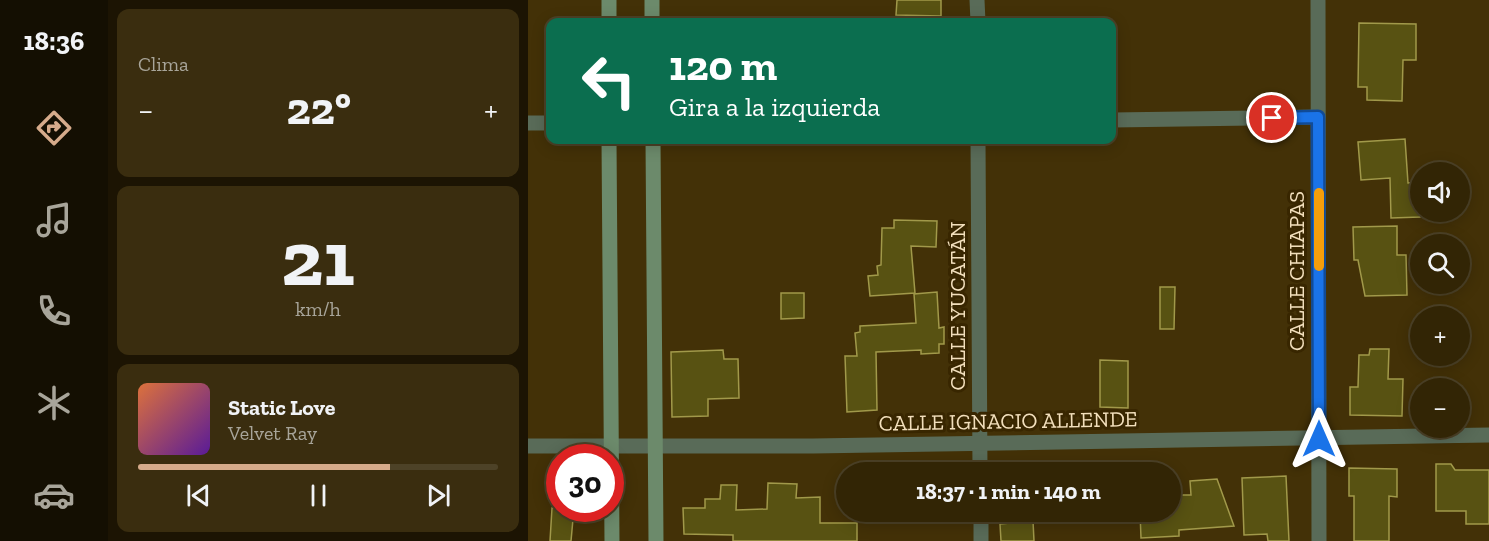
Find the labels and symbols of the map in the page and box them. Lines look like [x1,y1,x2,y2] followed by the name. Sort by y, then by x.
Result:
[1246,92,1297,143] pin
[1283,191,1310,351] street label: CALLE CHIAPAS
[944,222,971,390] street label: CALLE YUCATÁN
[878,405,1138,437] street label: CALLE IGNACIO ALLENDE
[1287,407,1351,471] position arrow
[546,444,624,522] speed limit sign: 30

